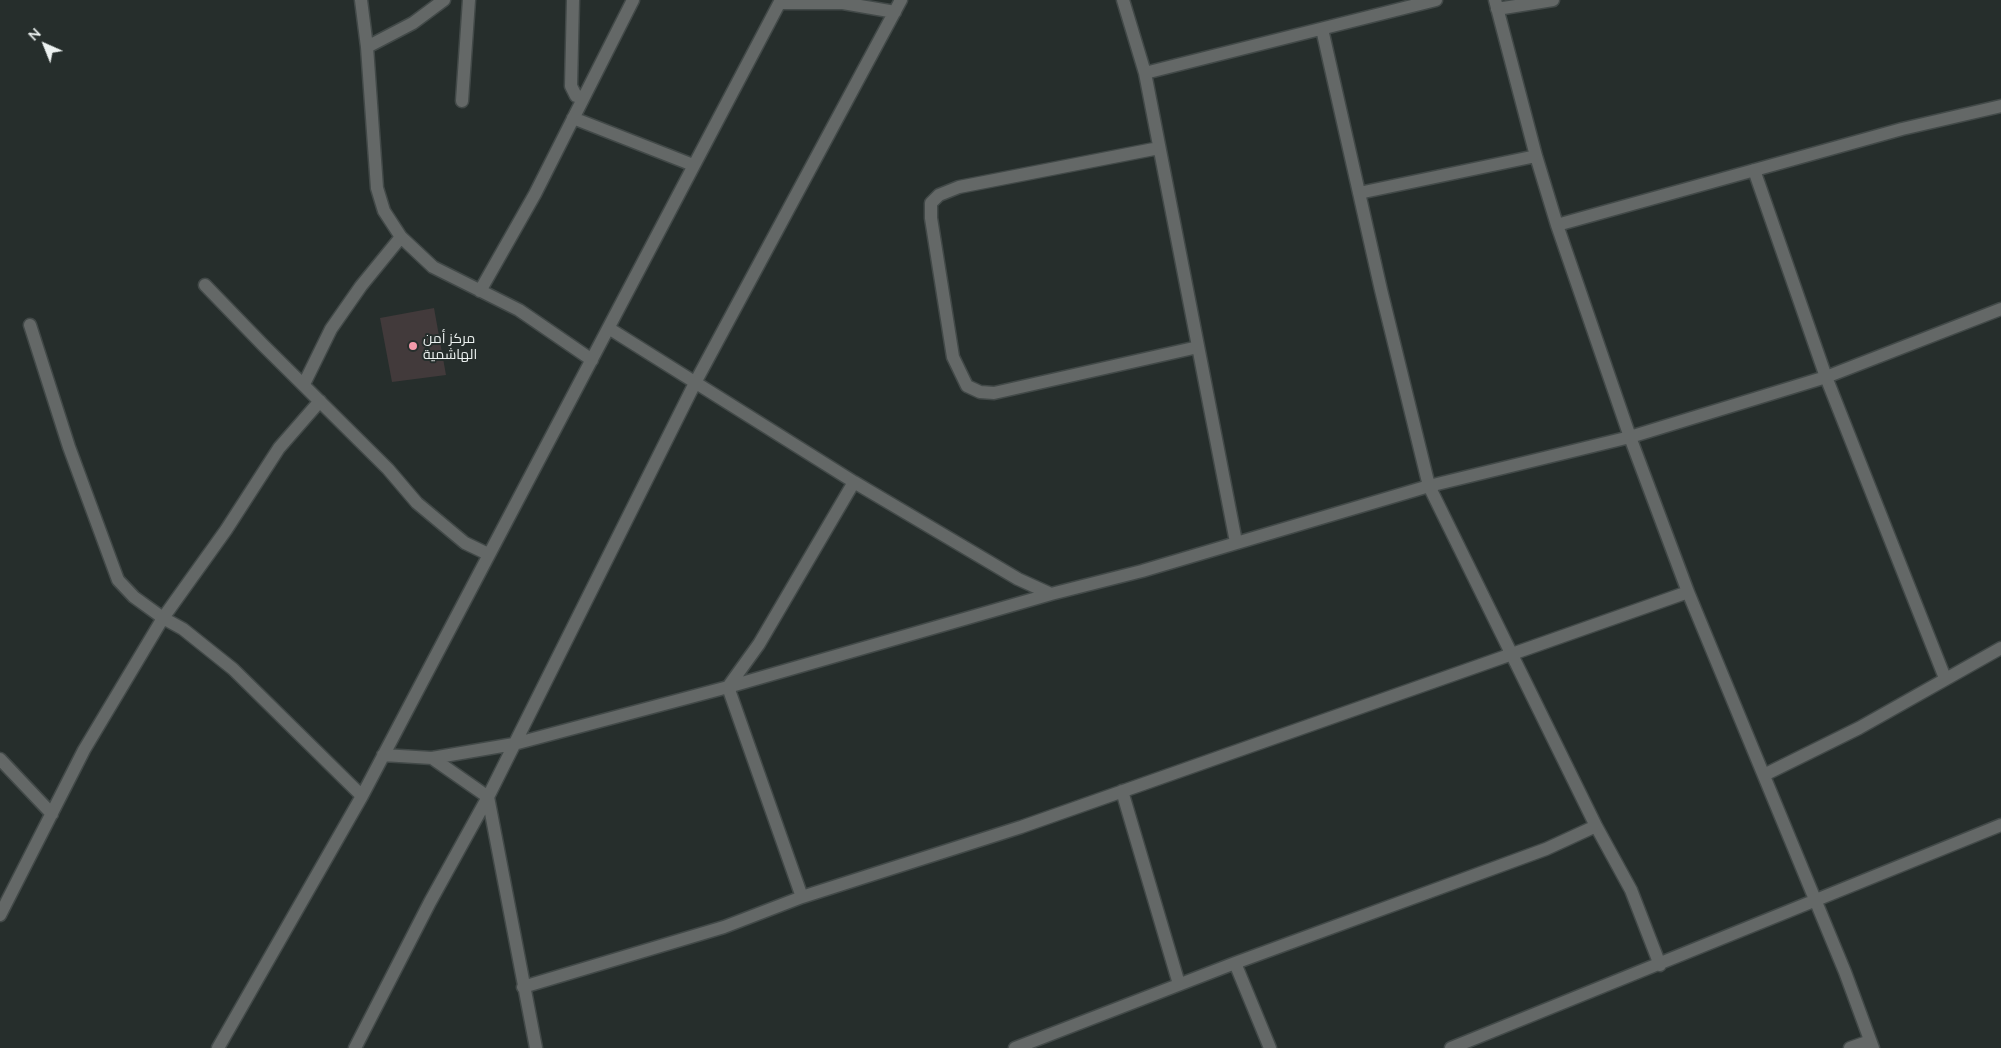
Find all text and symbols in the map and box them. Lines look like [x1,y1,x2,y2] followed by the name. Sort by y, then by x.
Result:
[20,20,70,70] north arrow
[24,24,44,44] text: N
[423,330,477,362] place label: مركز أمن الهاشمية
[407,340,419,352] marker: مركز أمن الهاشمية

